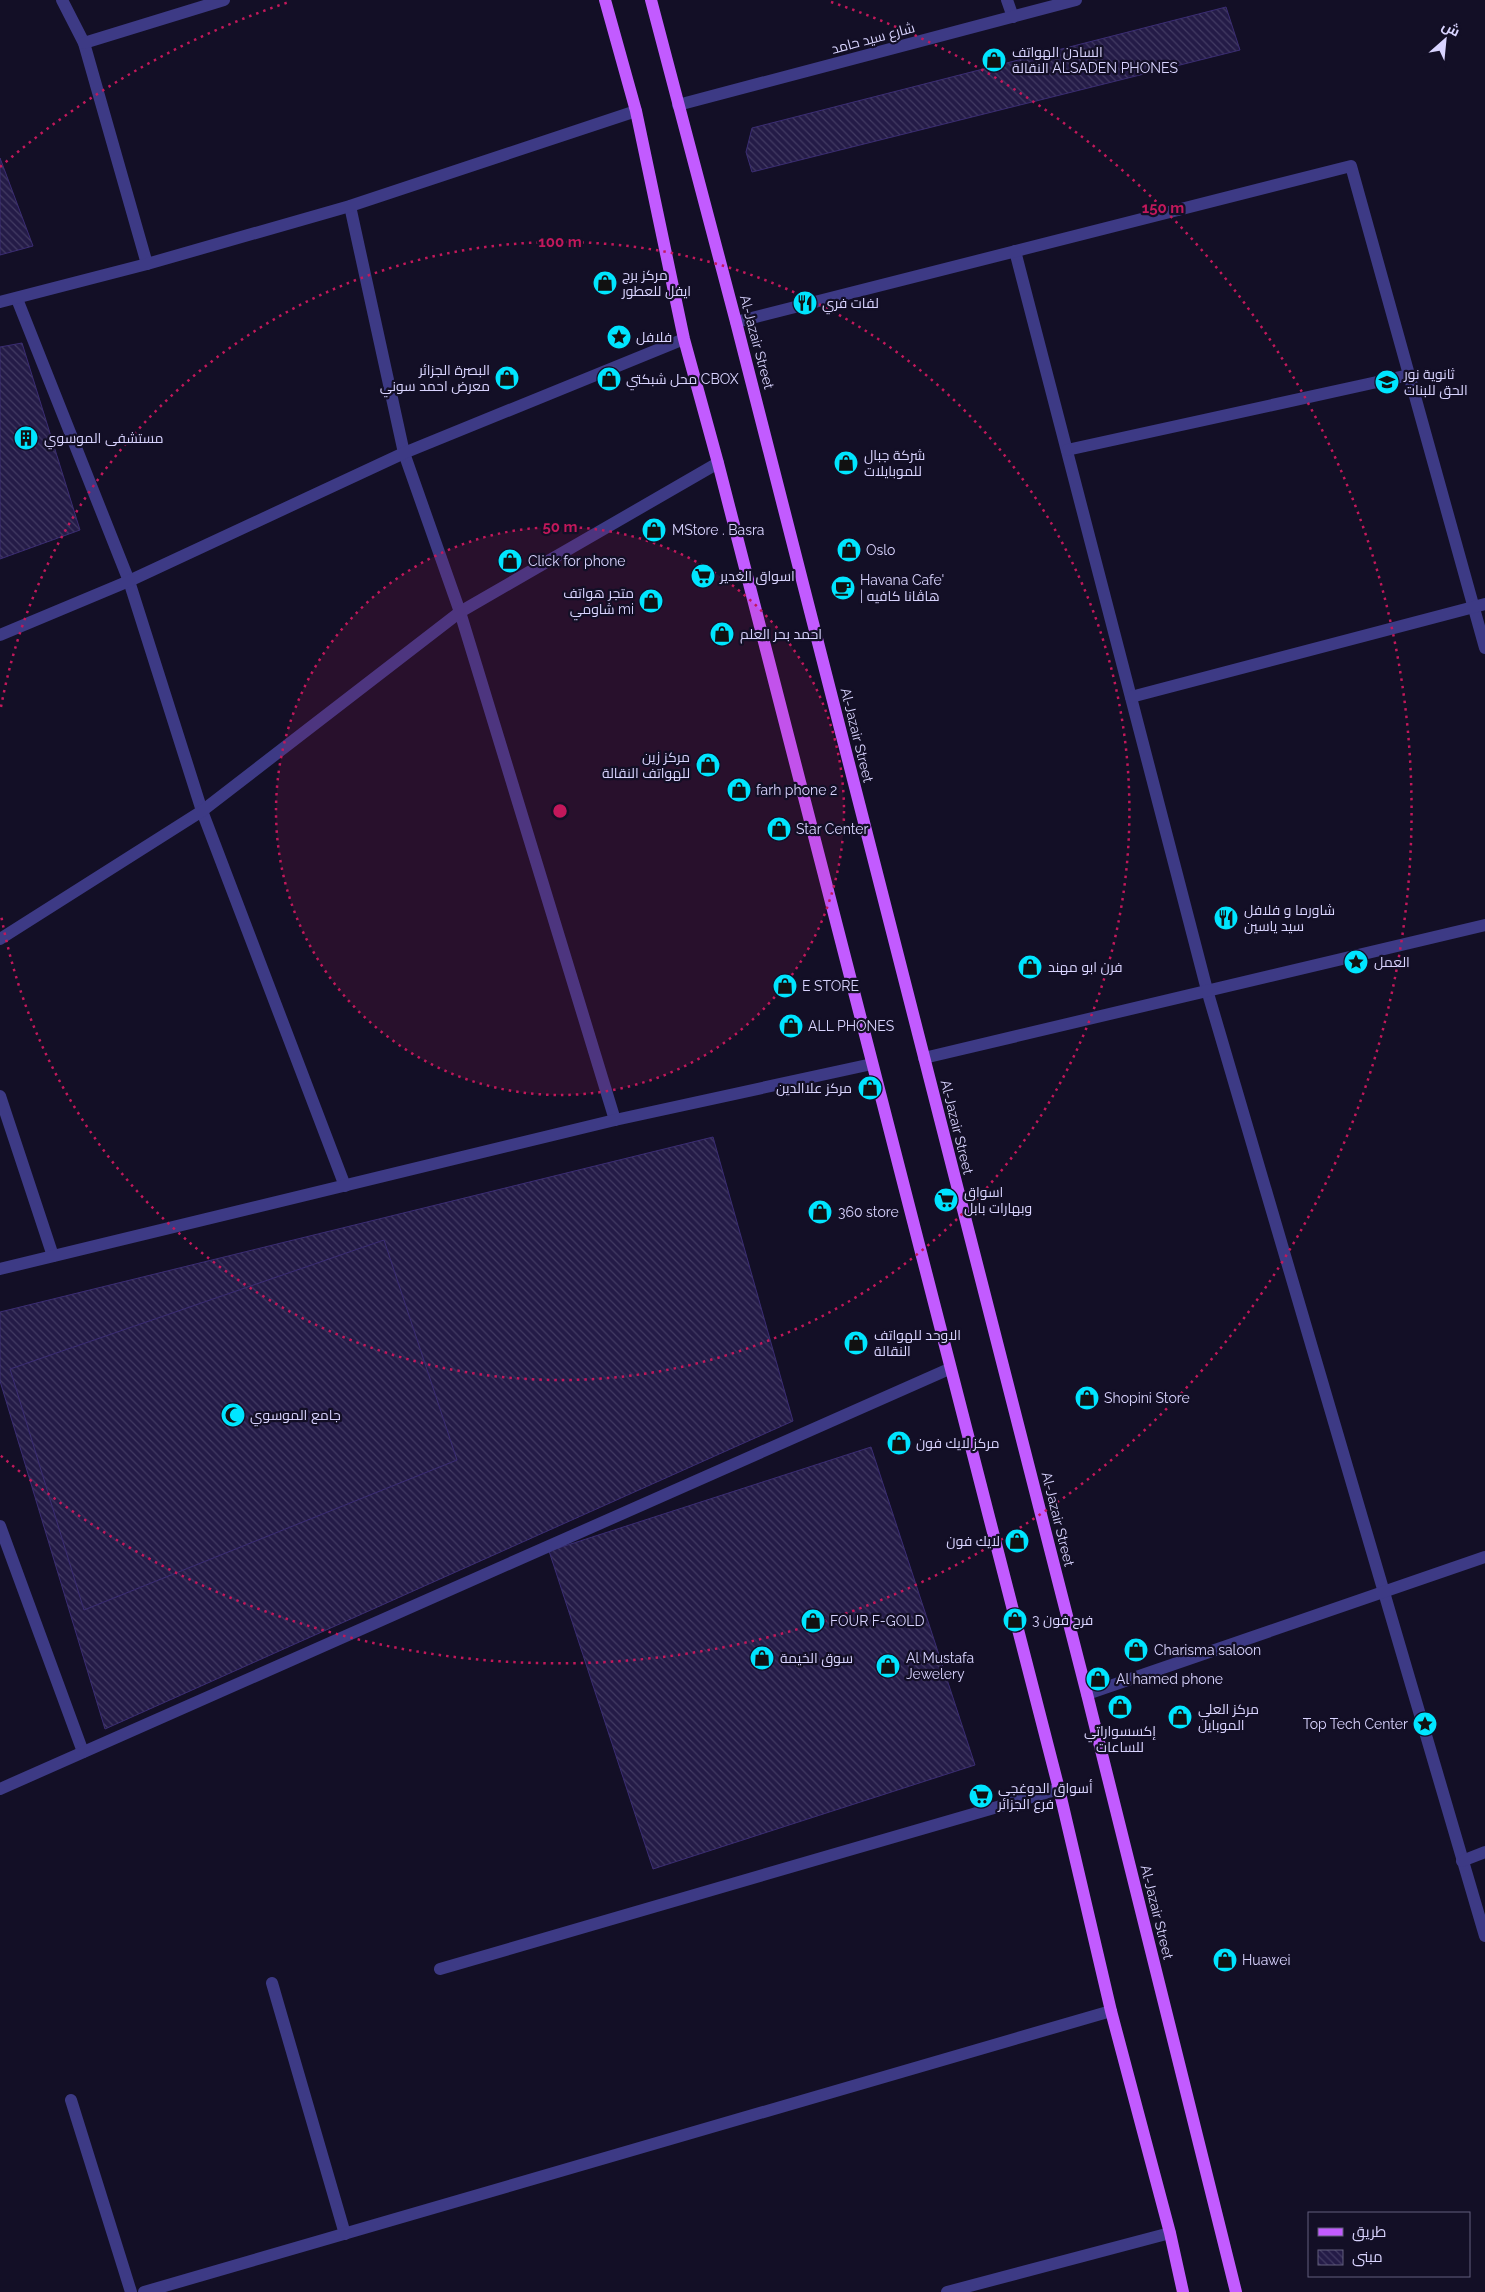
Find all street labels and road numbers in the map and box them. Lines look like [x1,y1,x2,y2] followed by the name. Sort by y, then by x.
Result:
[829,19,917,58] street label: شارع سيد حامد
[737,293,777,391] street label: Al-Jazair Street
[838,686,877,784] street label: Al-Jazair Street
[938,1078,977,1176] street label: Al-Jazair Street
[1039,1470,1078,1568] street label: Al-Jazair Street
[1138,1863,1177,1961] street label: Al-Jazair Street

